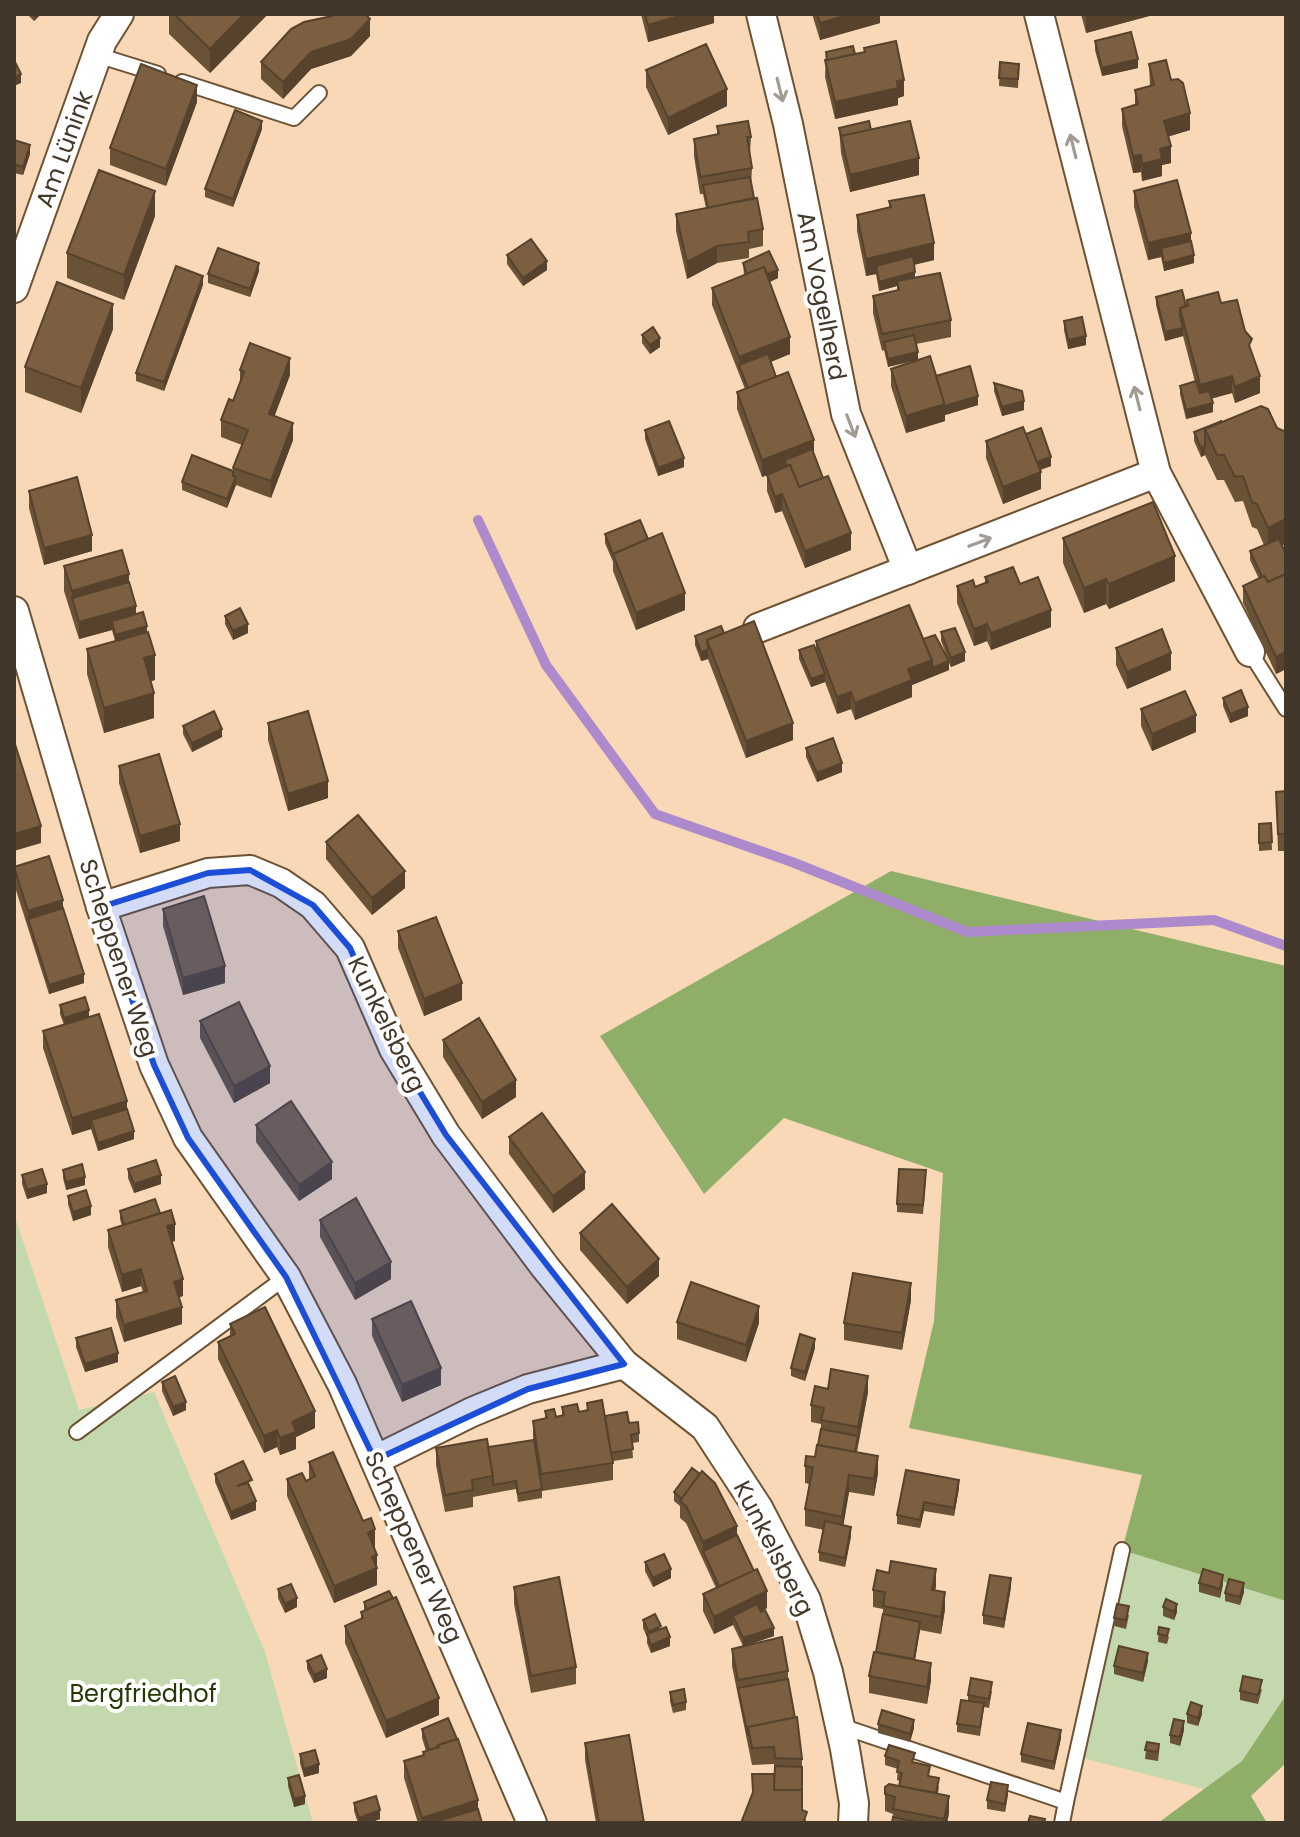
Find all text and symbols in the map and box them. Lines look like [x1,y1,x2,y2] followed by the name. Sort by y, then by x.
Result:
[773,76,788,102] one-way arrow
[28,85,101,212] street label: Am Lünink
[1064,133,1079,159] one-way arrow
[789,209,855,383] street label: Am Vogelherd
[1128,385,1143,411] one-way arrow
[844,413,859,438] one-way arrow
[967,534,992,548] one-way arrow
[71,855,167,1061] street label: Scheppener Weg
[340,951,434,1097] street label: Kunkelsberg
[357,1446,471,1648] street label: Scheppener Weg
[726,1475,822,1621] street label: Kunkelsberg
[69,1677,217,1710] park label: Bergfriedhof

